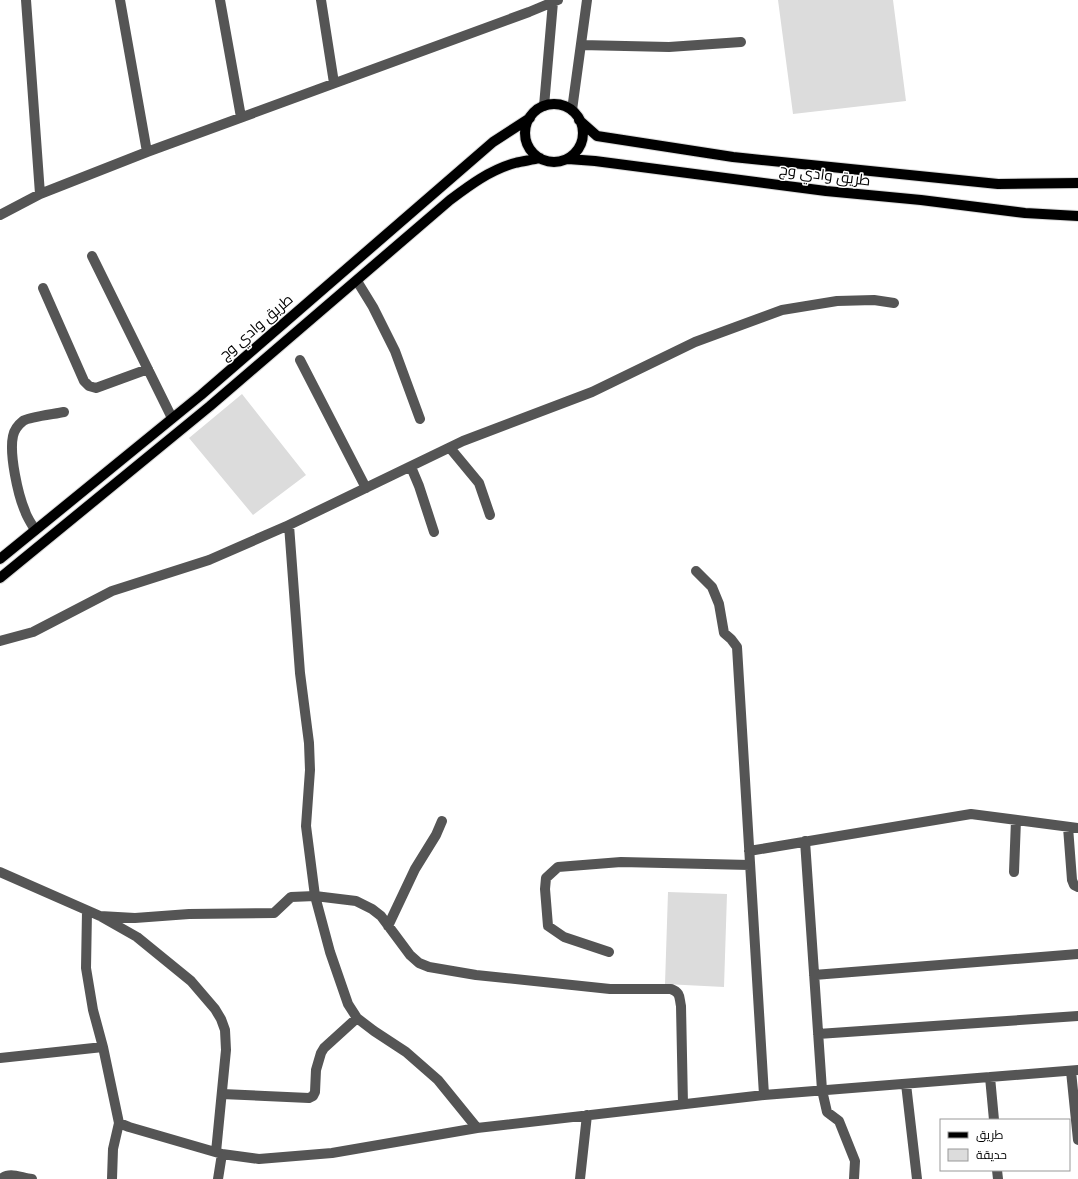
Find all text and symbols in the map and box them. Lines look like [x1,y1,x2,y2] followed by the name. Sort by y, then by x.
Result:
[778,159,872,193] street label: طريق وادي وج
[215,289,299,366] street label: طريق وادي وج
[940,1119,1070,1171] legend
[976,1127,1004,1143] text: طريق
[976,1147,1007,1163] text: حديقة

